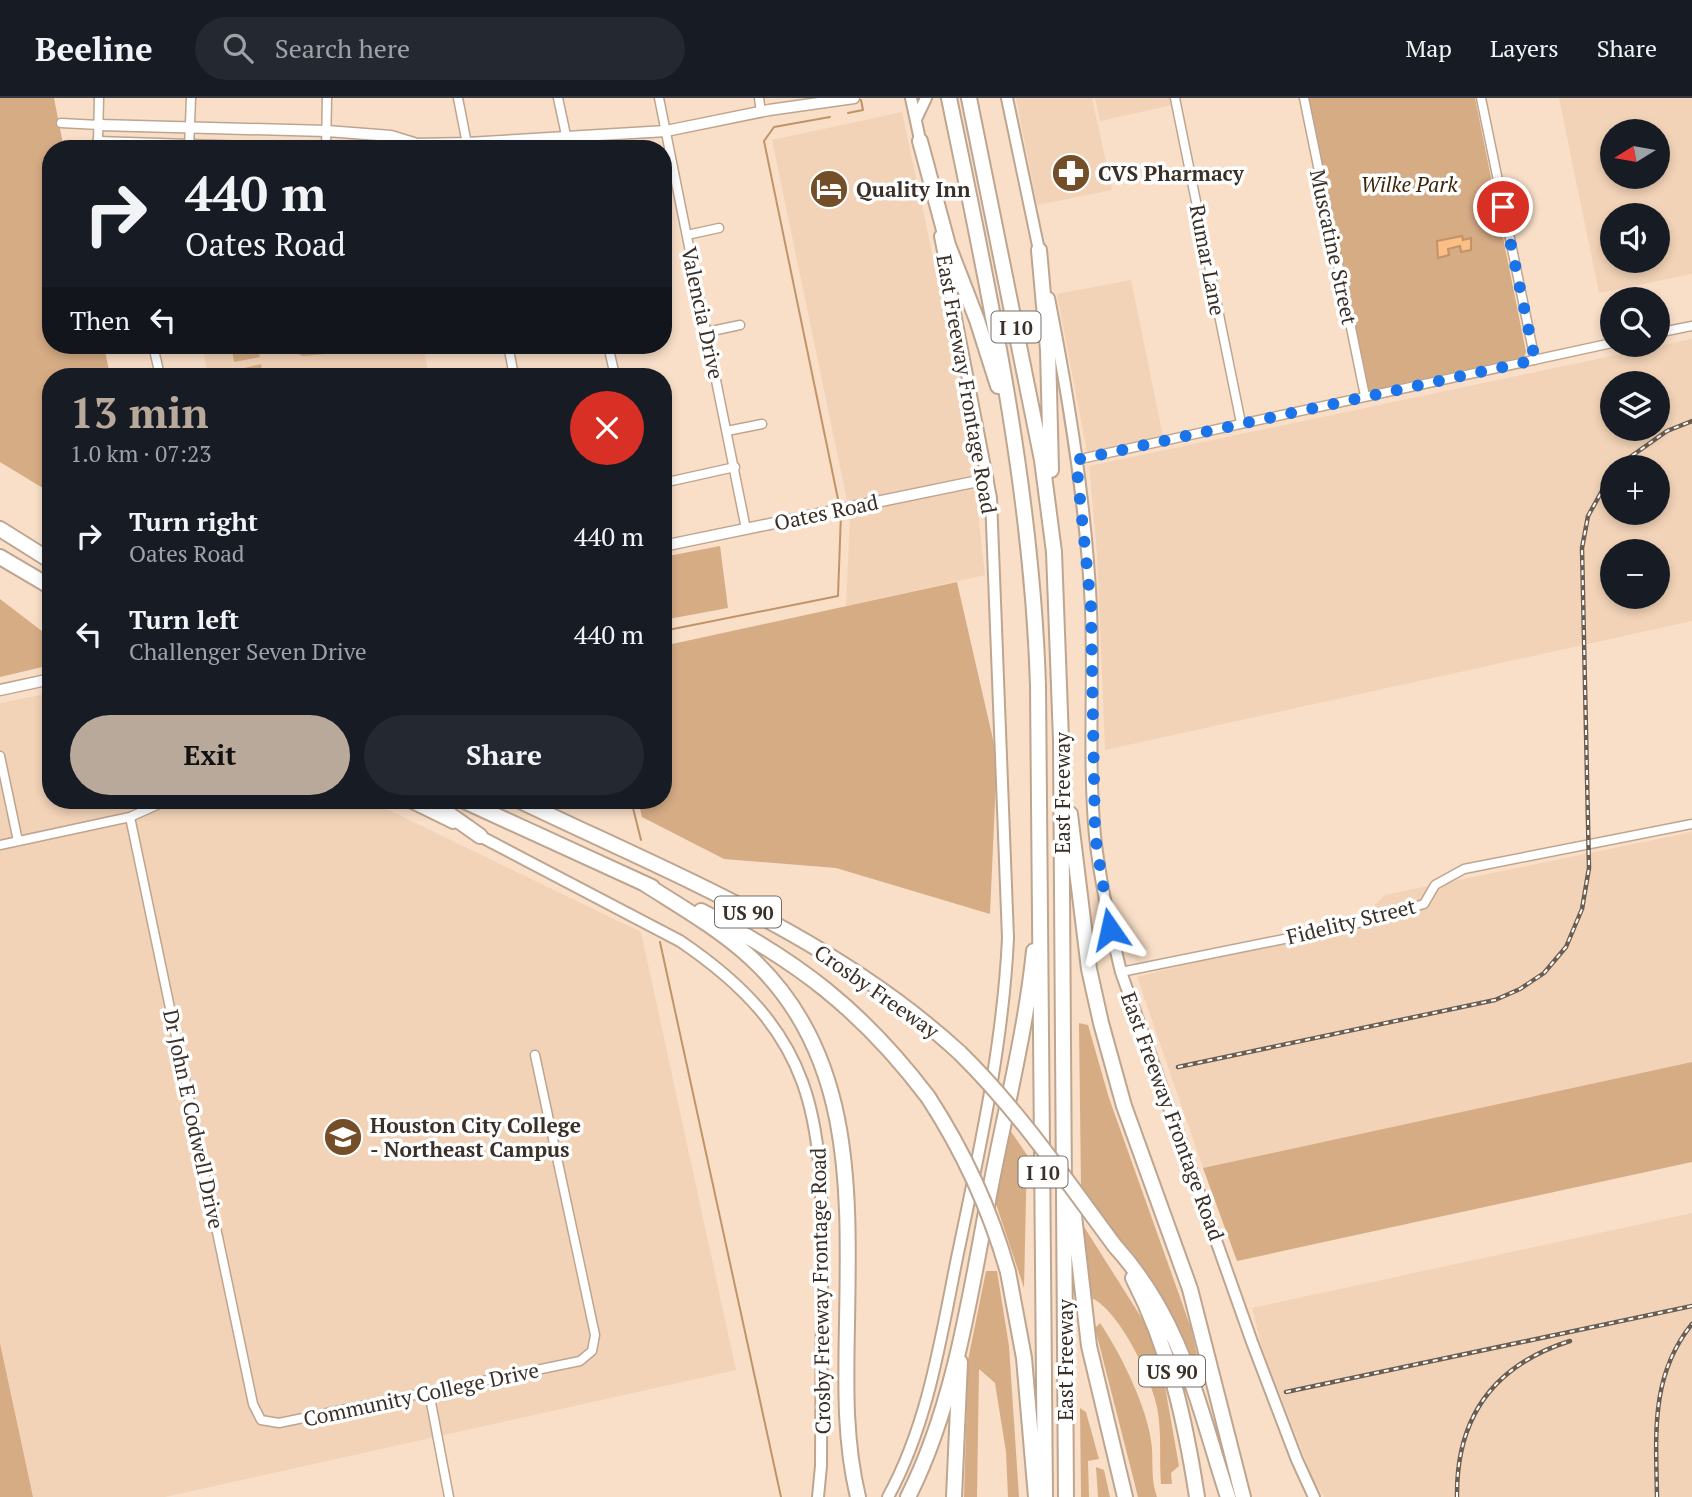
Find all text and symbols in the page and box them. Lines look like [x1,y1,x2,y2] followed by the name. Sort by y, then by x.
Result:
[195,17,685,80] search box
[35,27,153,70] text: Beeline
[219,29,257,67] icon: search
[275,31,410,65] text: Search here
[1405,32,1452,64] text: Map
[1490,32,1559,64] text: Layers
[1597,32,1657,64] text: Share
[1600,119,1670,189] north arrow
[1600,119,1670,609] map controls
[1050,152,1092,194] pharmacy icon: CVS Pharmacy
[1098,159,1245,187] place label: CVS Pharmacy
[185,160,327,225] text: 440 m
[1304,167,1364,327] street label: Muscatine Street
[70,168,161,259] icon: right
[808,168,850,210] hotel icon: Quality Inn
[1361,170,1458,198] park label: Wilke Park
[856,175,971,203] place label: Quality Inn
[1473,177,1533,237] pin
[1484,188,1522,226] icon: arrive
[1184,202,1232,318] street label: Rumar Lane
[1600,203,1670,273] button: sound
[185,223,346,265] text: Oates Road
[675,244,731,382] street label: Valencia Drive
[930,252,1004,516] street label: East Freeway Frontage Road
[1600,287,1670,357] button: search
[144,301,182,339] icon: left
[70,303,130,337] text: Then
[992,312,1040,342] road number: I 10
[1600,371,1670,441] button: layers
[70,384,209,440] text: 13 min
[570,391,644,465] button: close
[70,438,212,469] text: 1.0 km · 07:23
[1600,455,1670,525] button: +
[771,487,881,537] street label: Oates Road
[129,504,258,538] text: Turn right
[70,517,108,555] icon: right
[574,519,644,553] text: 440 m
[129,538,245,569] text: Oates Road
[1600,539,1670,609] button: −
[129,602,239,636] text: Turn left
[70,615,108,653] icon: left
[574,617,644,651] text: 440 m
[129,636,367,667] text: Challenger Seven Drive
[70,715,350,795] button: Exit
[364,715,644,795] button: Share
[1048,732,1076,854] street label: East Freeway
[1284,891,1419,951] street label: Fidelity Street
[1073,892,1147,966] position arrow
[715,897,781,928] road number: US 90
[809,938,945,1045] street label: Crosby Freeway
[1115,988,1231,1244] street label: East Freeway Frontage Road
[157,1007,231,1231] street label: Dr John E Codwell Drive
[370,1111,581,1163] place label: Houston City College - Northeast Campus
[322,1116,364,1158] school or university icon: Houston City College - Northeast Campus
[803,1147,837,1435] street label: Crosby Freeway Frontage Road
[1018,1156,1068,1188] road number: I 10
[1051,1299,1079,1421] street label: East Freeway
[301,1355,541,1433] street label: Community College Drive
[1139,1356,1205,1386] road number: US 90

